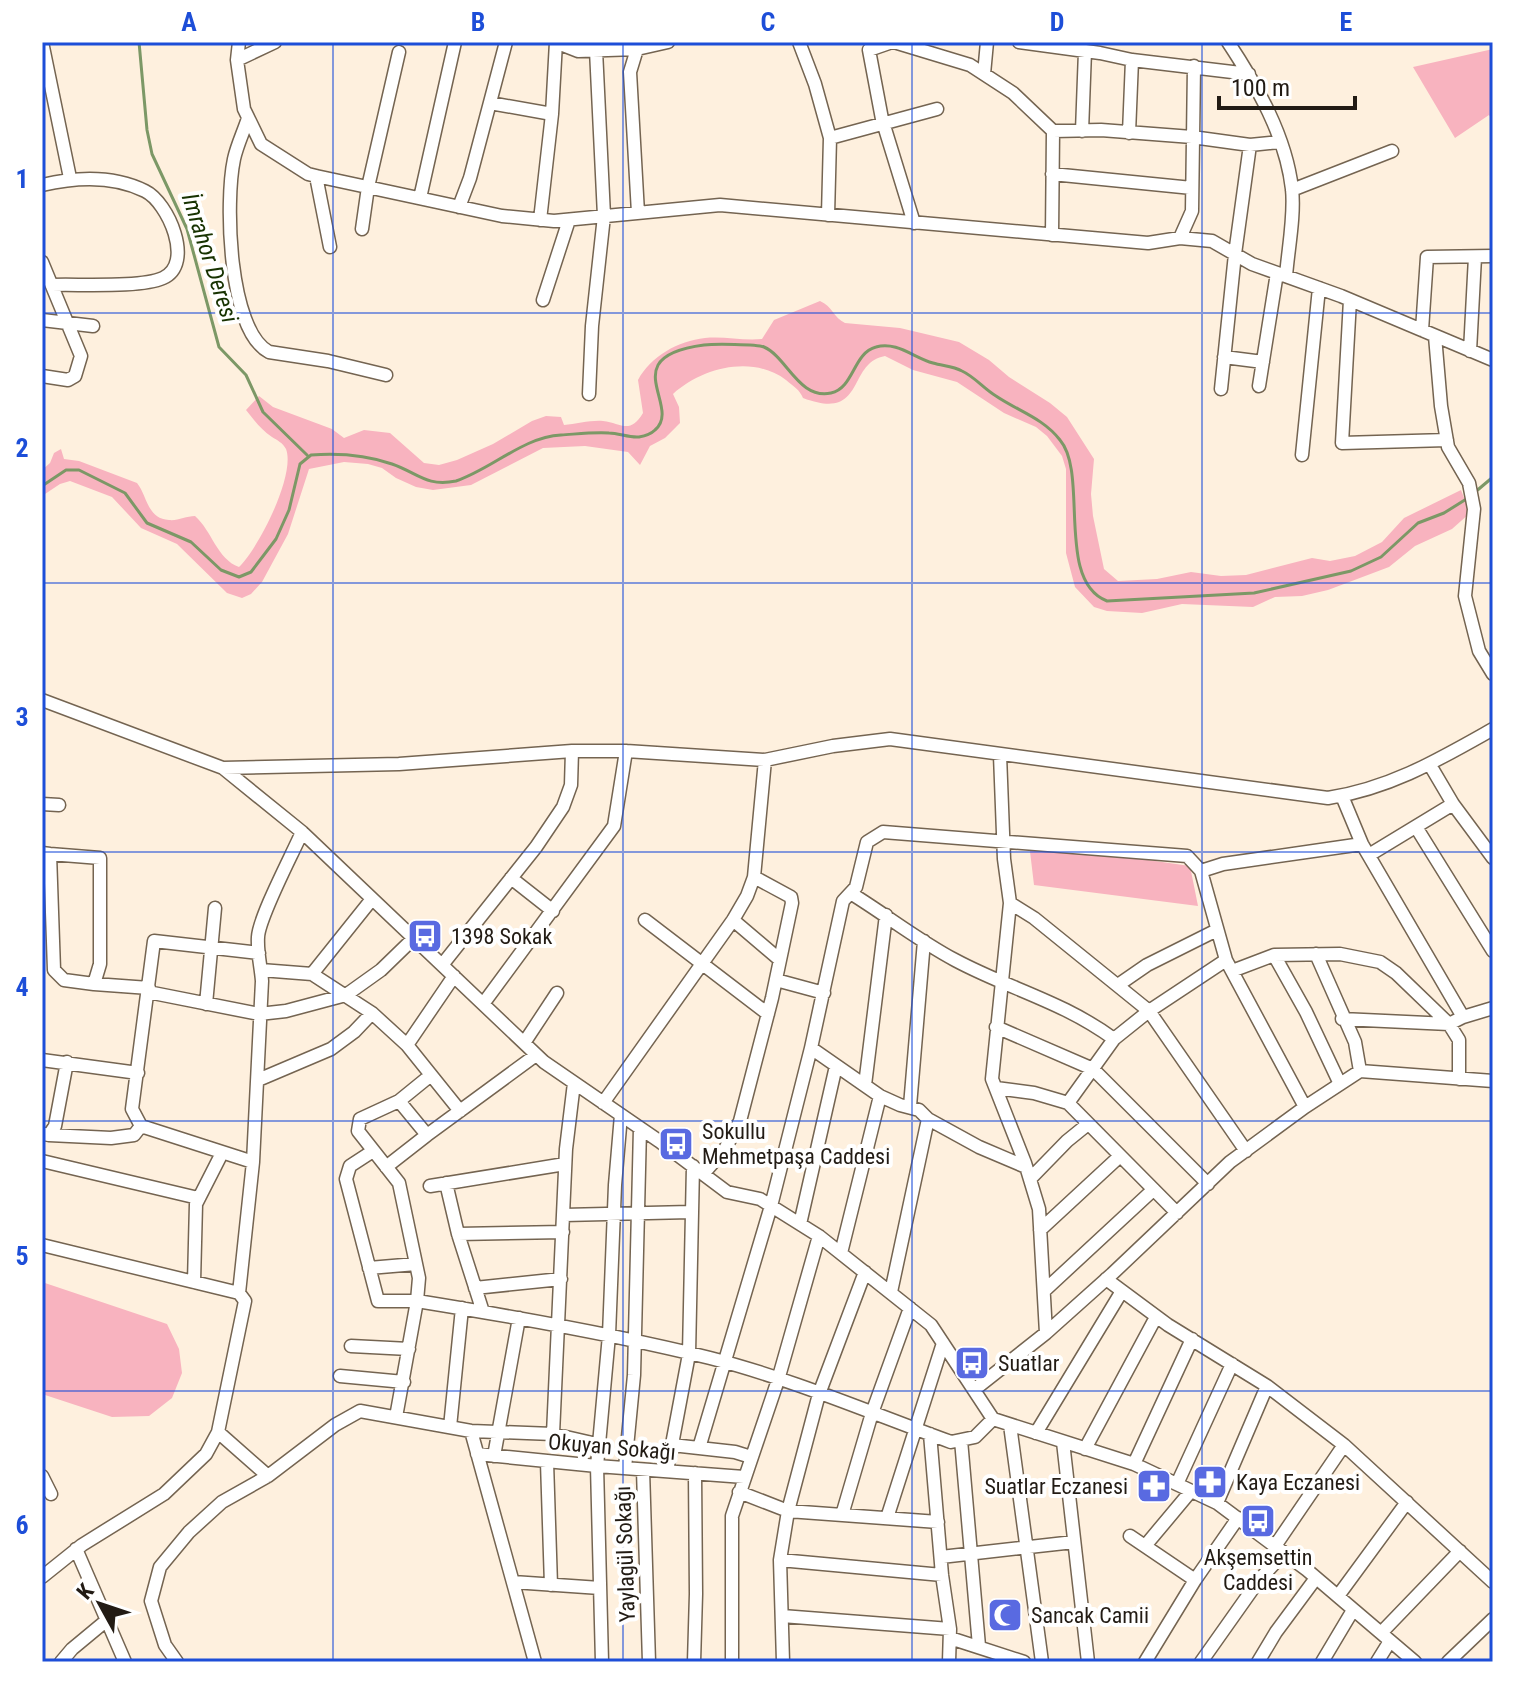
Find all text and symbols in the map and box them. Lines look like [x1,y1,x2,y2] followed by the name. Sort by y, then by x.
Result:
[181,7,197,37] text: A
[471,7,485,37] text: B
[761,7,776,37] text: C
[1050,7,1064,37] text: D
[1340,7,1353,37] text: E
[1219,60,1355,110] scale bar
[1231,74,1290,102] text: 100 m
[15,164,29,194] text: 1
[176,190,244,327] water label: İmrahor Deresi
[15,433,29,463] text: 2
[15,702,29,732] text: 3
[406,917,444,955] bus stop icon: 1398 Sokak
[451,924,552,949] place label: 1398 Sokak
[15,972,29,1002] text: 4
[702,1119,890,1169] place label: Sokullu Mehmetpaşa Caddesi
[657,1125,695,1163] bus stop icon: Sokullu Mehmetpaşa Caddesi
[15,1241,29,1271] text: 5
[953,1344,991,1382] bus stop icon: Suatlar
[998,1351,1060,1376] place label: Suatlar
[547,1429,677,1465] street label: Okuyan Sokağı
[1191,1463,1229,1501] pharmacy icon: Kaya Eczanesi
[1135,1467,1173,1505] pharmacy icon: Suatlar Eczanesi
[1236,1470,1360,1495] place label: Kaya Eczanesi
[984,1474,1128,1499] place label: Suatlar Eczanesi
[610,1485,640,1623] street label: Yaylagül Sokağı
[1239,1502,1277,1540] bus stop icon: Akşemsettin Caddesi
[15,1510,29,1540] text: 6
[1204,1545,1312,1595] place label: Akşemsettin Caddesi
[60,1564,140,1644] north arrow
[72,1578,99,1604] text: K
[986,1596,1024,1634] mosque icon: Sancak Camii
[1031,1603,1149,1628] place label: Sancak Camii

